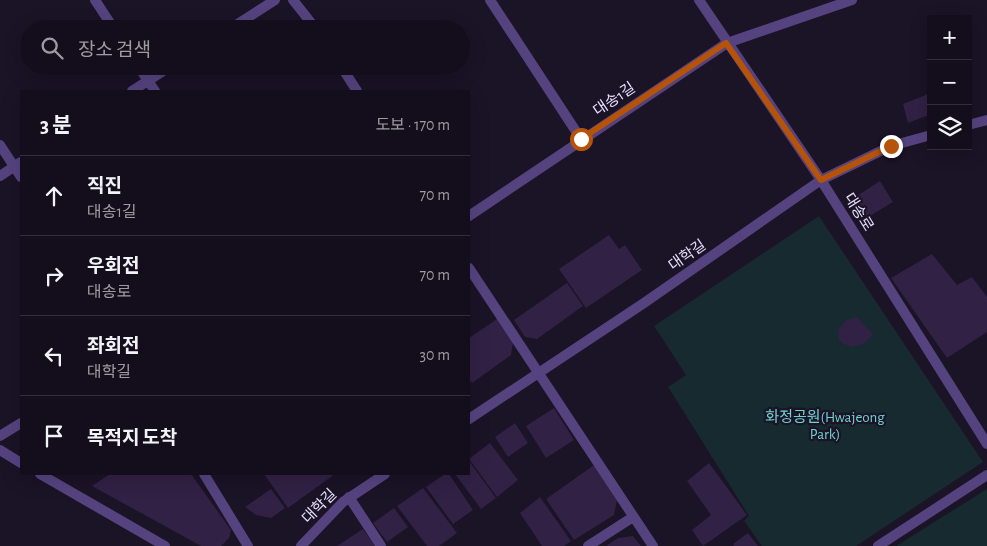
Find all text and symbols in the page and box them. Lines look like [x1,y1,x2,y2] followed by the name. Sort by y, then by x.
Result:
[927,15,972,150] map controls
[927,15,972,60] button: +
[20,20,470,75] search box
[38,34,66,62] icon: search
[78,41,151,60] text: 장소 검색
[927,60,972,105] button: −
[590,79,638,119] street label: 대송1길
[927,105,972,150] button: layers
[40,115,72,136] text: 3 분
[376,117,450,133] text: 도보 · 170 m
[570,128,593,151] route start
[880,135,903,158] route end
[87,177,122,196] text: 직진
[40,182,68,210] icon: ahead
[419,187,450,203] text: 70 m
[841,190,877,234] street label: 대송로
[87,204,137,220] text: 대송1길
[665,236,709,273] street label: 대학길
[87,257,139,276] text: 우회전
[40,262,68,290] icon: right
[419,267,450,283] text: 70 m
[87,284,131,300] text: 대송로
[87,337,139,356] text: 좌회전
[40,342,68,370] icon: left
[420,347,450,363] text: 30 m
[87,364,131,380] text: 대학길
[765,409,885,442] park label: 화정공원(Hwajeong Park)
[40,422,68,450] icon: arrive
[87,429,177,448] text: 목적지 도착
[298,485,339,526] street label: 대학길

